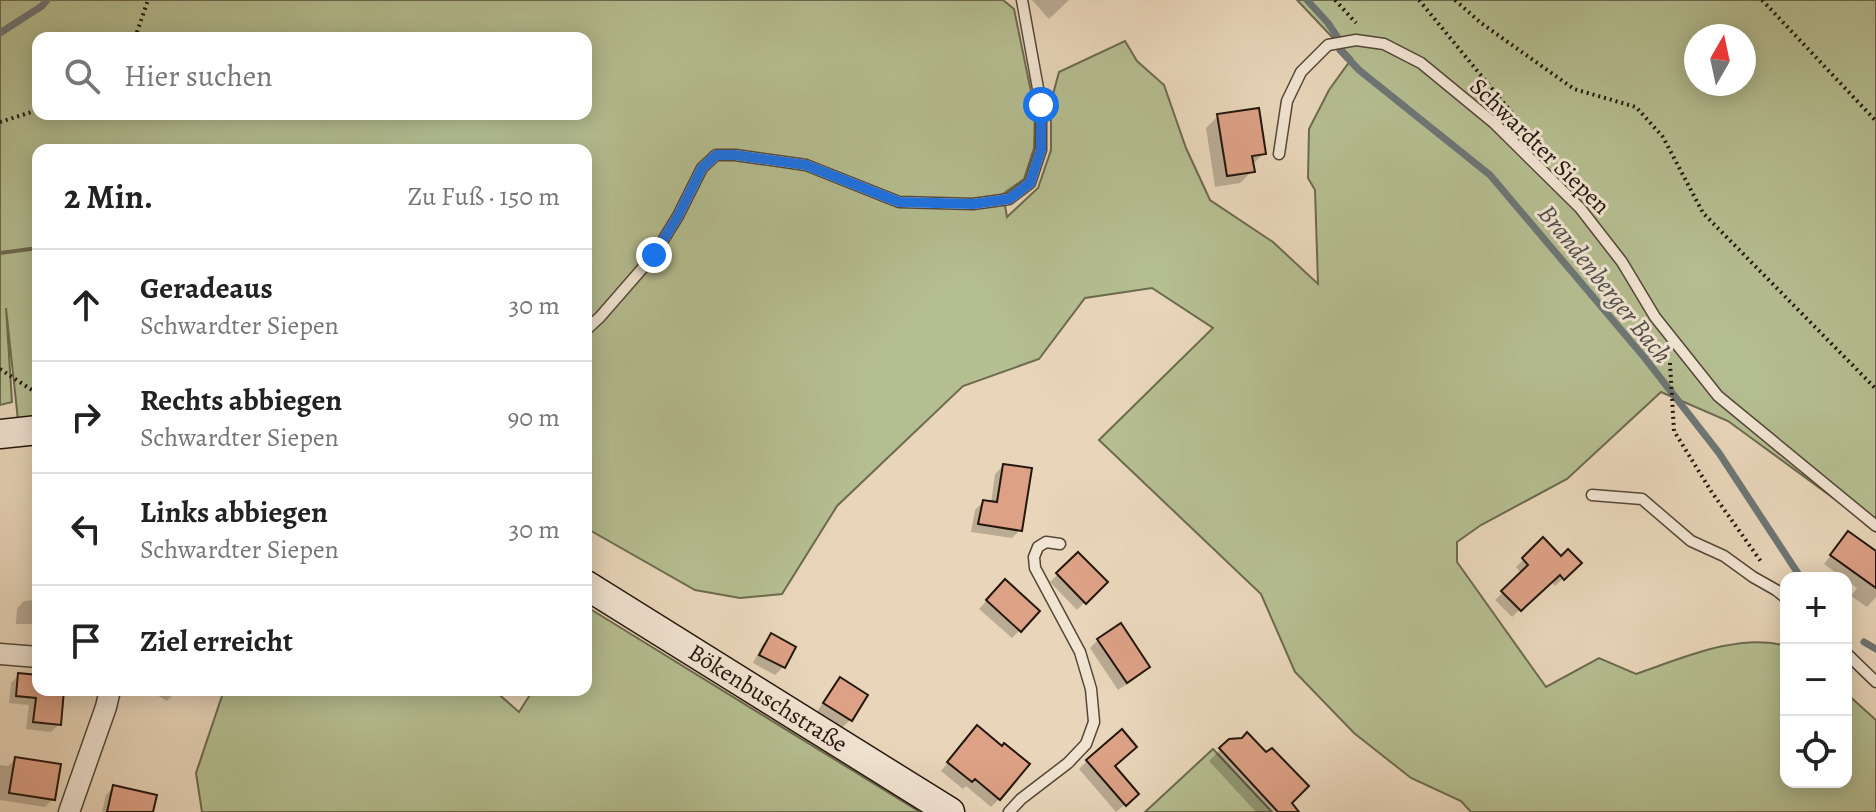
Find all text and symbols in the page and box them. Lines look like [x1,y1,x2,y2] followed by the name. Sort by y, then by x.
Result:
[1684,24,1756,96] north arrow
[32,32,592,120] search box
[60,54,104,98] icon: search
[124,56,273,96] text: Hier suchen
[1463,71,1617,221] street label: Schwardter Siepen
[1023,87,1059,123] route start
[64,173,153,220] text: 2 Min.
[407,179,560,214] text: Zu Fuß · 150 m
[1530,197,1680,371] water label: Brandenberger Bach
[636,237,672,273] route end
[140,268,273,308] text: Geradeaus
[64,283,108,327] icon: ahead
[509,288,560,323] text: 30 m
[140,308,339,343] text: Schwardter Siepen
[140,380,342,420] text: Rechts abbiegen
[64,395,108,439] icon: right
[508,400,560,435] text: 90 m
[140,420,339,455] text: Schwardter Siepen
[140,492,328,532] text: Links abbiegen
[64,507,108,551] icon: left
[509,512,560,547] text: 30 m
[140,532,339,567] text: Schwardter Siepen
[1780,572,1852,788] map controls
[1780,572,1852,644] button: +
[64,619,108,663] icon: arrive
[140,621,293,661] text: Ziel erreicht
[682,636,854,760] street label: Bökenbuschstraße
[1780,644,1852,716] button: −
[1780,716,1852,788] button: locate

